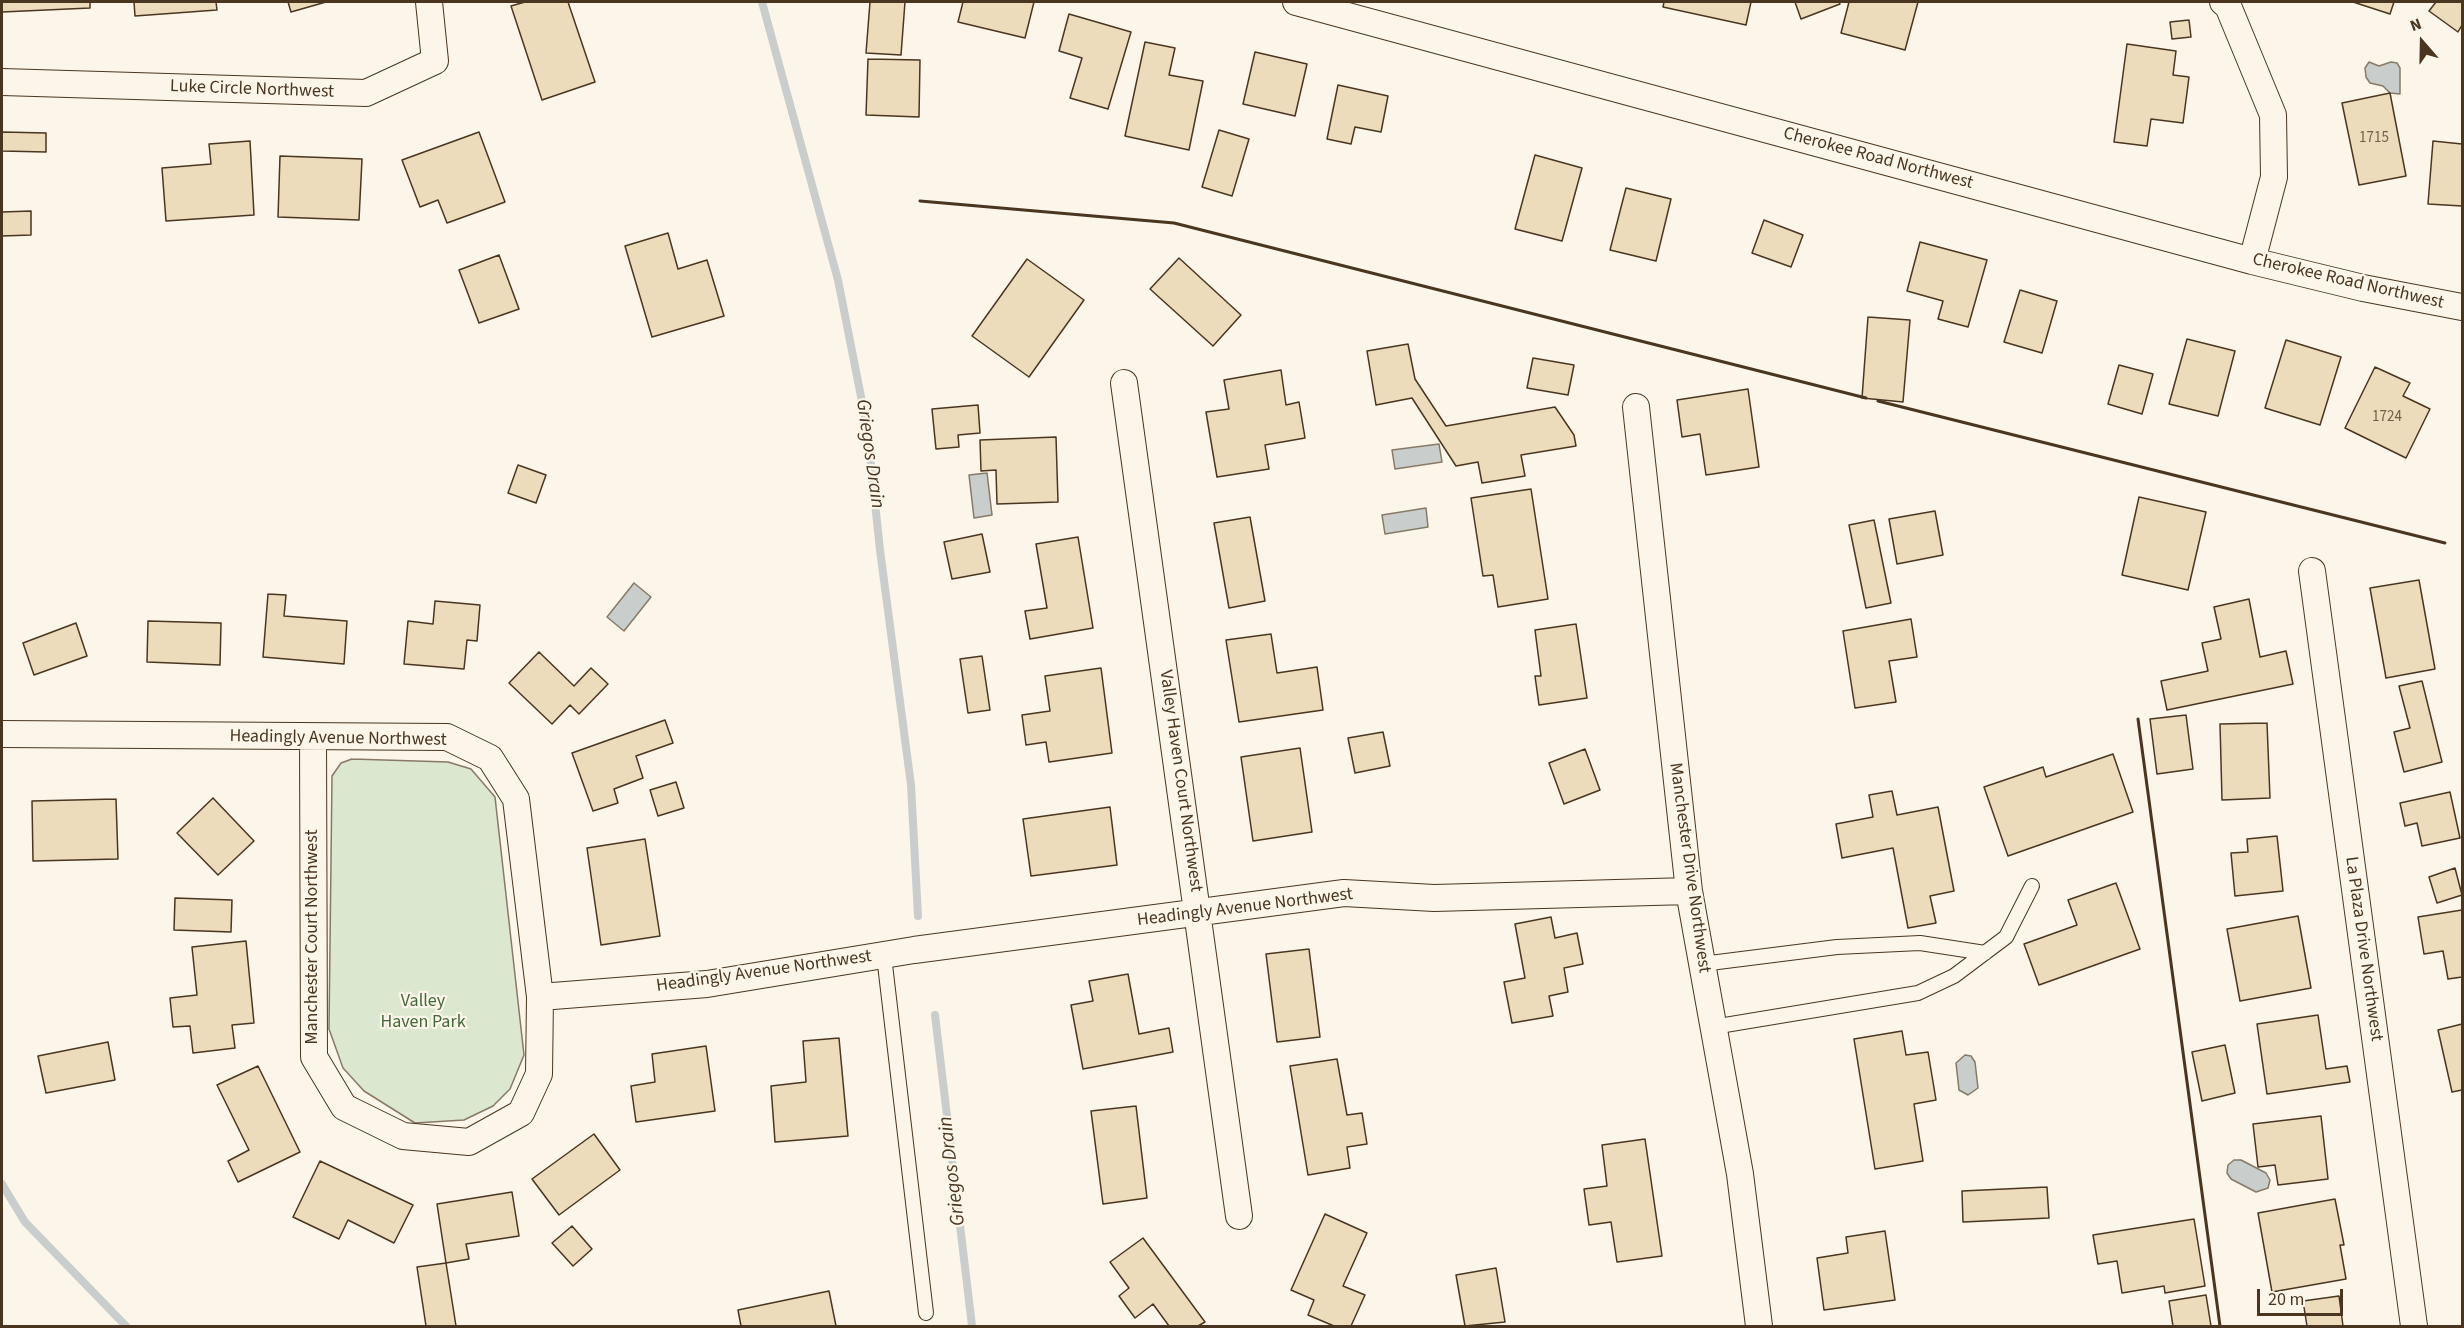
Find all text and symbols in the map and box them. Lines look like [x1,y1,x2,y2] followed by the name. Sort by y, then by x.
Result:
[2392,12,2452,72] north arrow
[2407,13,2425,37] text: N
[170,76,334,104] street label: Luke Circle Northwest
[1781,123,1975,195] street label: Cherokee Road Northwest
[2359,130,2389,148] house number: 1715
[2250,249,2446,315] street label: Cherokee Road Northwest
[849,398,889,510] water label: Griegos Drain
[2372,409,2402,427] house number: 1724
[1154,669,1206,893] street label: Valley Haven Court Northwest
[229,726,447,752] street label: Headingly Avenue Northwest
[1664,762,1714,974] street label: Manchester Drive Northwest
[302,829,324,1045] street label: Manchester Court Northwest
[2339,855,2387,1043] street label: La Plaza Drive Northwest
[1136,884,1354,932] street label: Headingly Avenue Northwest
[655,946,873,998] street label: Headingly Avenue Northwest
[380,991,466,1034] park label: Valley Haven Park
[934,1115,972,1227] water label: Griegos Drain
[2260,1277,2346,1315] scale bar
[2268,1287,2304,1312] text: 20 m

